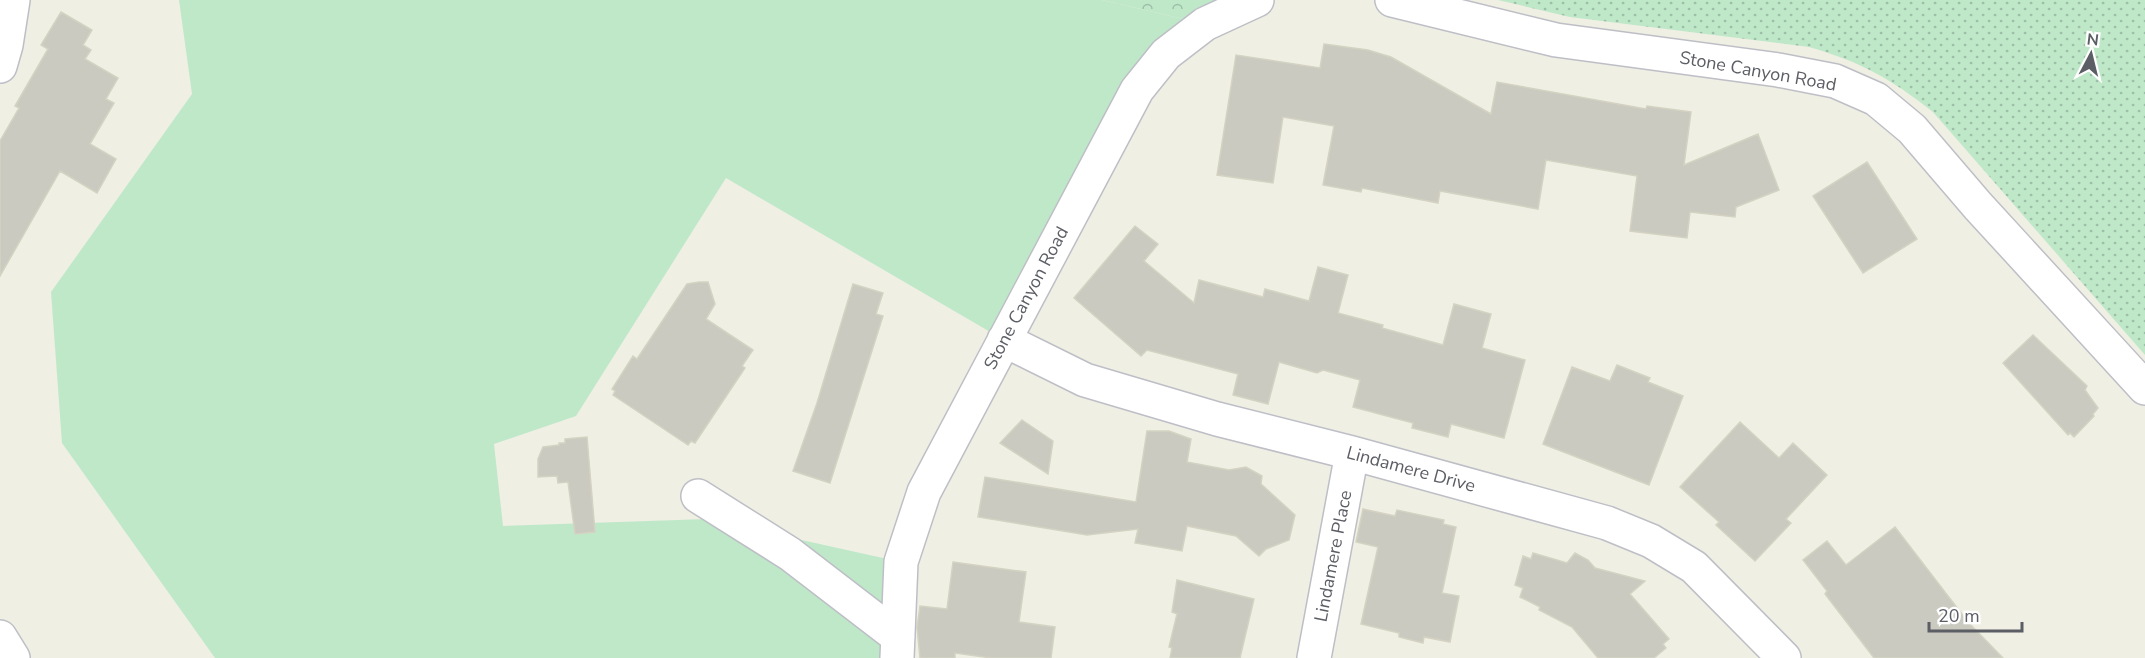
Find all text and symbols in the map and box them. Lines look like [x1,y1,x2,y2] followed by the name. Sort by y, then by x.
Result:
[2061,24,2121,84] north arrow
[2085,28,2100,52] text: N
[1678,45,1838,97] street label: Stone Canyon Road
[978,222,1074,374] street label: Stone Canyon Road
[1344,440,1478,498] street label: Lindamere Drive
[1308,488,1358,624] street label: Lindamere Place
[1929,595,2022,633] scale bar
[1938,604,1980,628] text: 20 m

